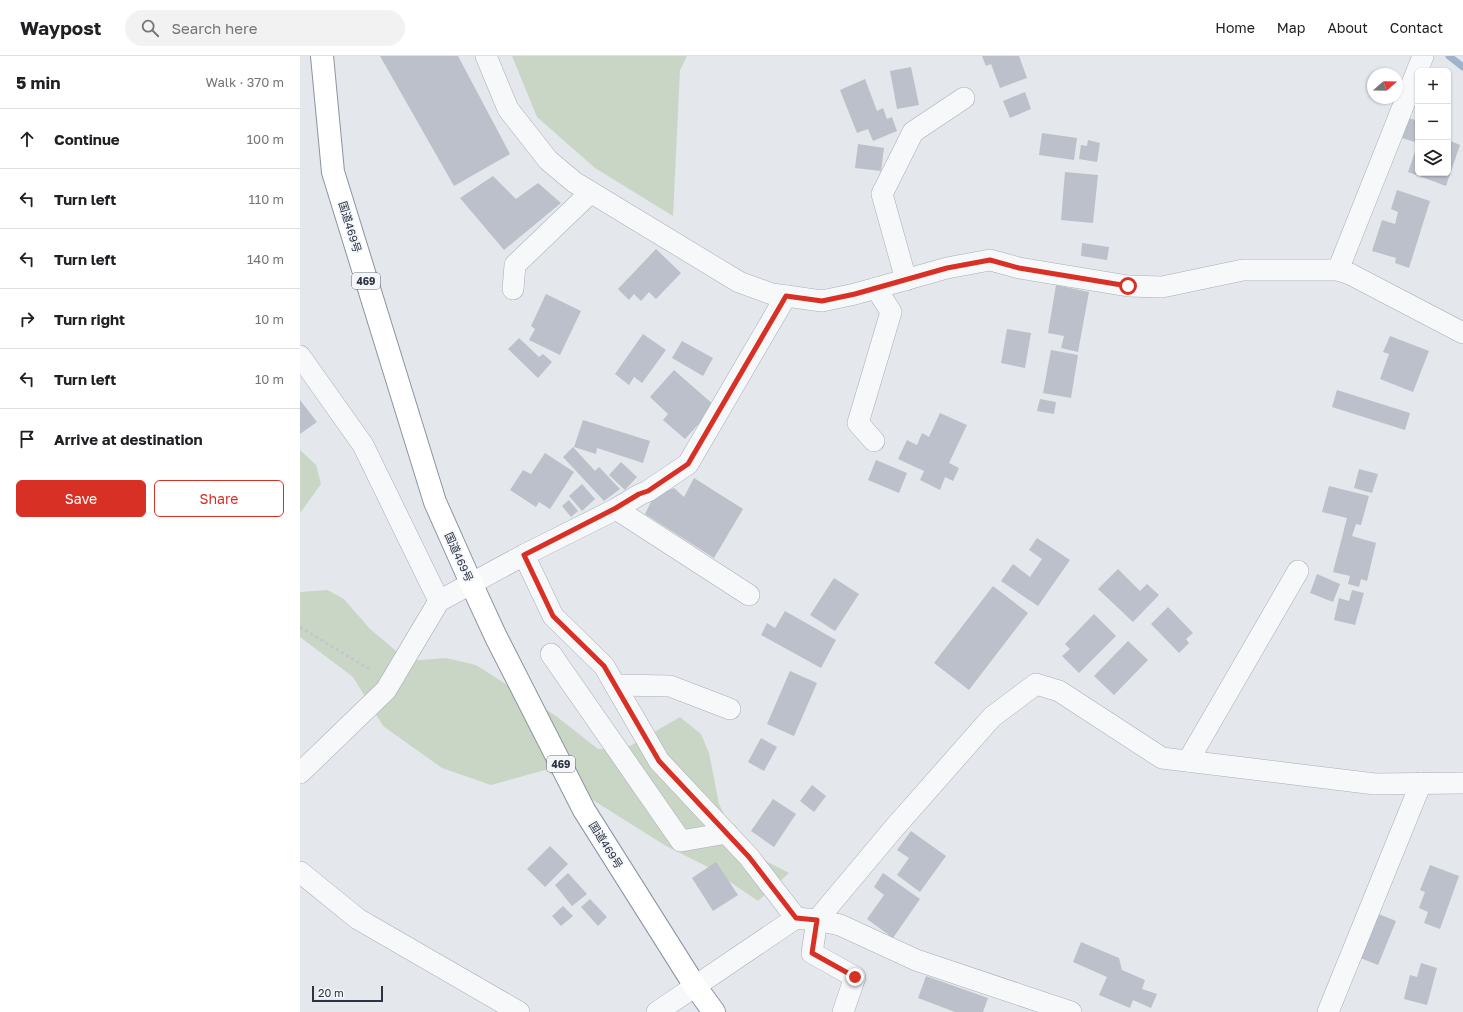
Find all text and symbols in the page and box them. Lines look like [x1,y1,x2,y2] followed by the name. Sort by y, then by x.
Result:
[125,10,405,46] search box
[20,16,101,39] text: Waypost
[139,17,161,39] icon: search
[171,19,257,37] text: Search here
[1215,19,1255,36] text: Home
[1277,19,1305,36] text: Map
[1327,19,1368,36] text: About
[1390,19,1443,36] text: Contact
[1367,68,1403,104] north arrow
[1415,68,1451,176] map controls
[1415,68,1451,104] button: +
[16,72,60,93] text: 5 min
[205,74,284,90] text: Walk · 370 m
[1415,104,1451,140] button: −
[16,128,38,150] icon: ahead
[54,130,120,148] text: Continue
[247,131,284,147] text: 100 m
[1415,140,1451,176] button: layers
[16,188,38,210] icon: left
[54,190,116,208] text: Turn left
[249,191,284,207] text: 110 m
[337,200,364,254] street label: 国道469号
[16,248,38,270] icon: left
[54,250,116,268] text: Turn left
[247,251,284,267] text: 140 m
[352,273,380,289] road number: 469
[1119,277,1137,295] route start
[16,308,38,330] icon: right
[54,310,125,328] text: Turn right
[255,311,284,327] text: 10 m
[16,368,38,390] icon: left
[54,370,116,388] text: Turn left
[255,371,284,387] text: 10 m
[16,428,38,450] icon: arrive
[54,430,203,448] text: Arrive at destination
[16,480,146,517] button: Save
[154,480,284,517] button: Share
[443,530,476,584] street label: 国道469号
[547,756,575,772] road number: 469
[587,819,626,871] street label: 国道469号
[846,968,864,986] route end
[312,984,383,1003] scale bar
[318,986,344,999] text: 20 m

